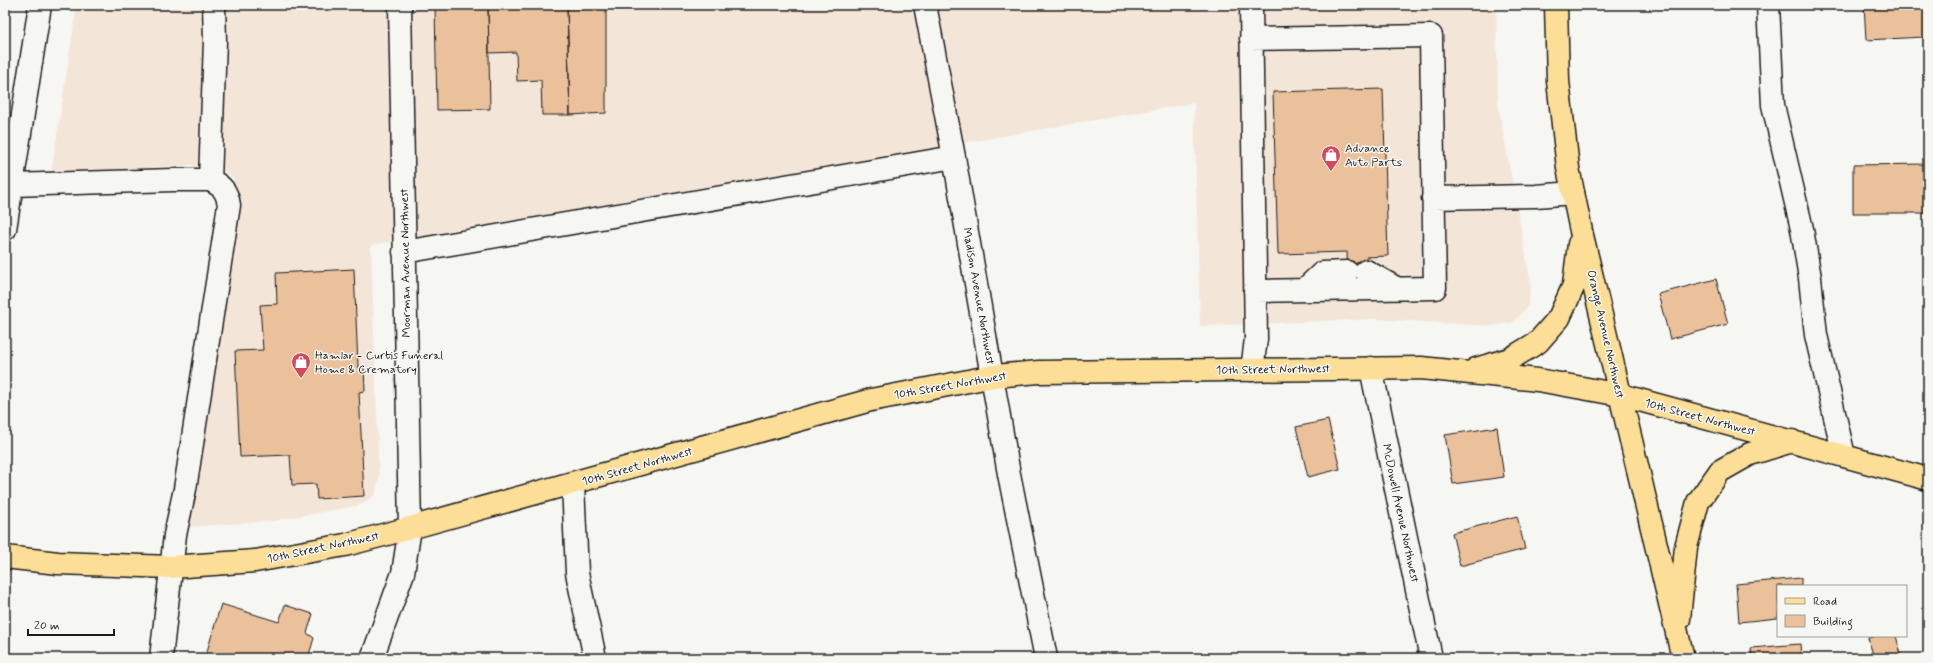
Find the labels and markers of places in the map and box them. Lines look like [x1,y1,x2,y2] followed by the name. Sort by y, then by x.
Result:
[1345,141,1402,171] place label: Advance Auto Parts
[1320,144,1342,172] shop icon: Advance Auto Parts
[315,348,443,378] place label: Hamlar - Curtis Funeral Home & Crematory
[290,351,312,379] shop icon: Hamlar - Curtis Funeral Home & Crematory

